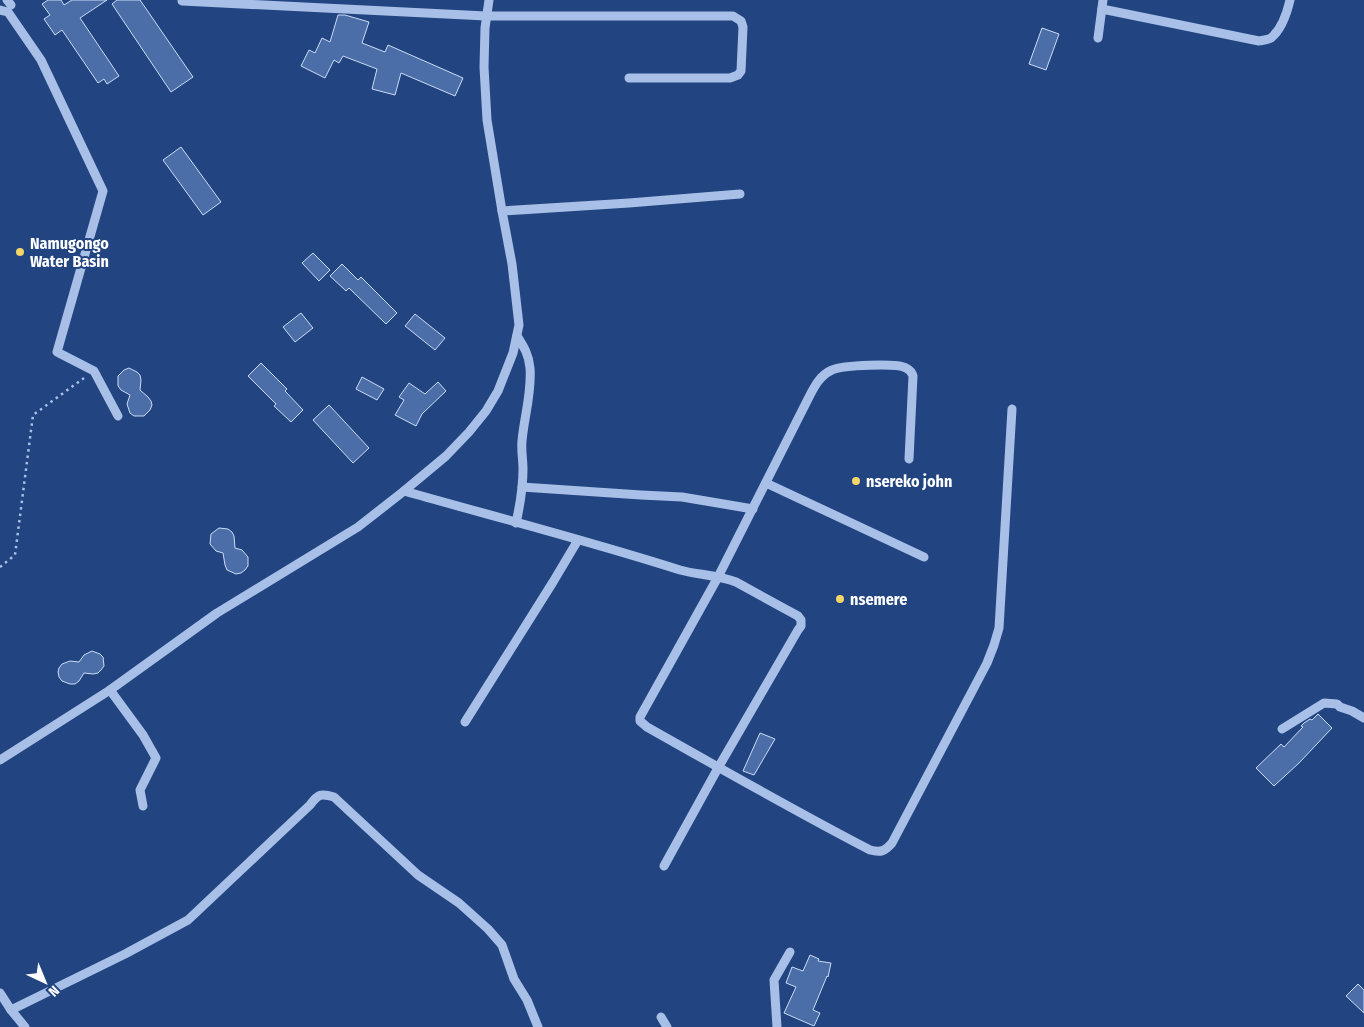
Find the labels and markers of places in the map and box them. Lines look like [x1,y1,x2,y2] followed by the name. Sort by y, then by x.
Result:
[30,234,109,271] place label: Namugongo Water Basin
[14,246,26,258] marker: Namugongo Water Basin
[866,472,952,491] place label: nsereko john
[850,475,862,487] marker: nsereko john
[850,590,907,609] place label: nsemere
[834,593,846,605] marker: nsemere

